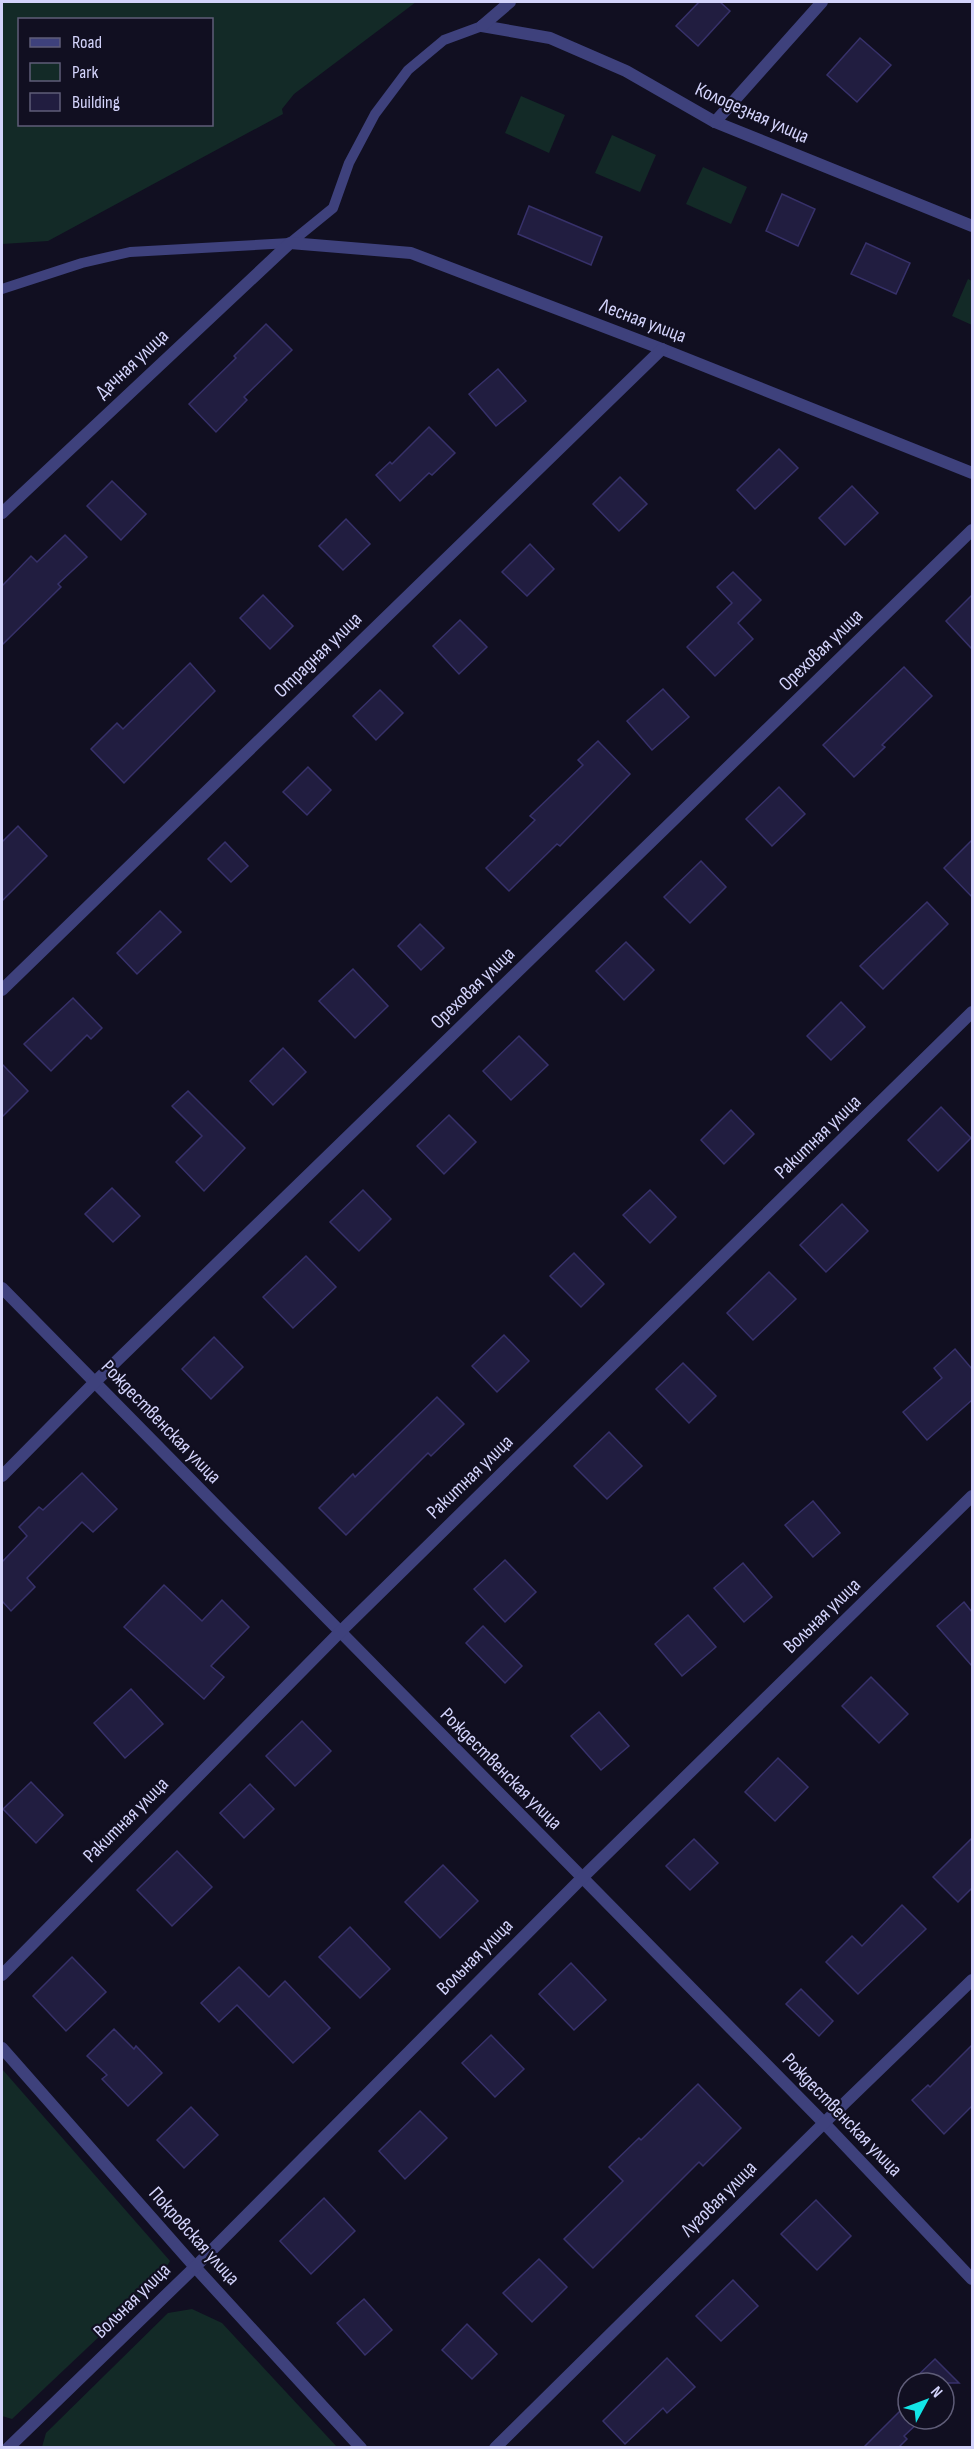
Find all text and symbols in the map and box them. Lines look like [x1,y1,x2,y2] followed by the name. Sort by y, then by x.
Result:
[18,18,213,126] legend
[72,32,102,53] text: Road
[72,62,98,83] text: Park
[691,77,813,149] street label: Колодезная улица
[72,92,120,113] text: Building
[595,293,690,348] street label: Лесная улица
[90,324,174,404] street label: Дачная улица
[774,604,868,696] street label: Ореховая улица
[269,607,367,703] street label: Отрадная улица
[426,942,520,1034] street label: Ореховая улица
[770,1090,866,1184] street label: Ракитная улица
[96,1355,226,1489] street label: Рождественская улица
[422,1430,518,1524] street label: Ракитная улица
[778,1573,866,1659] street label: Вольная улица
[435,1703,567,1835] street label: Рождественская улица
[78,1772,174,1868] street label: Ракитная улица
[432,1914,518,2000] street label: Вольная улица
[777,2048,907,2182] street label: Рождественская улица
[675,2156,762,2243] street label: Луговая улица
[144,2182,244,2290] street label: Покровская улица
[88,2258,176,2344] street label: Вольная улица
[896,2371,956,2431] north arrow
[926,2383,946,2402] text: N

